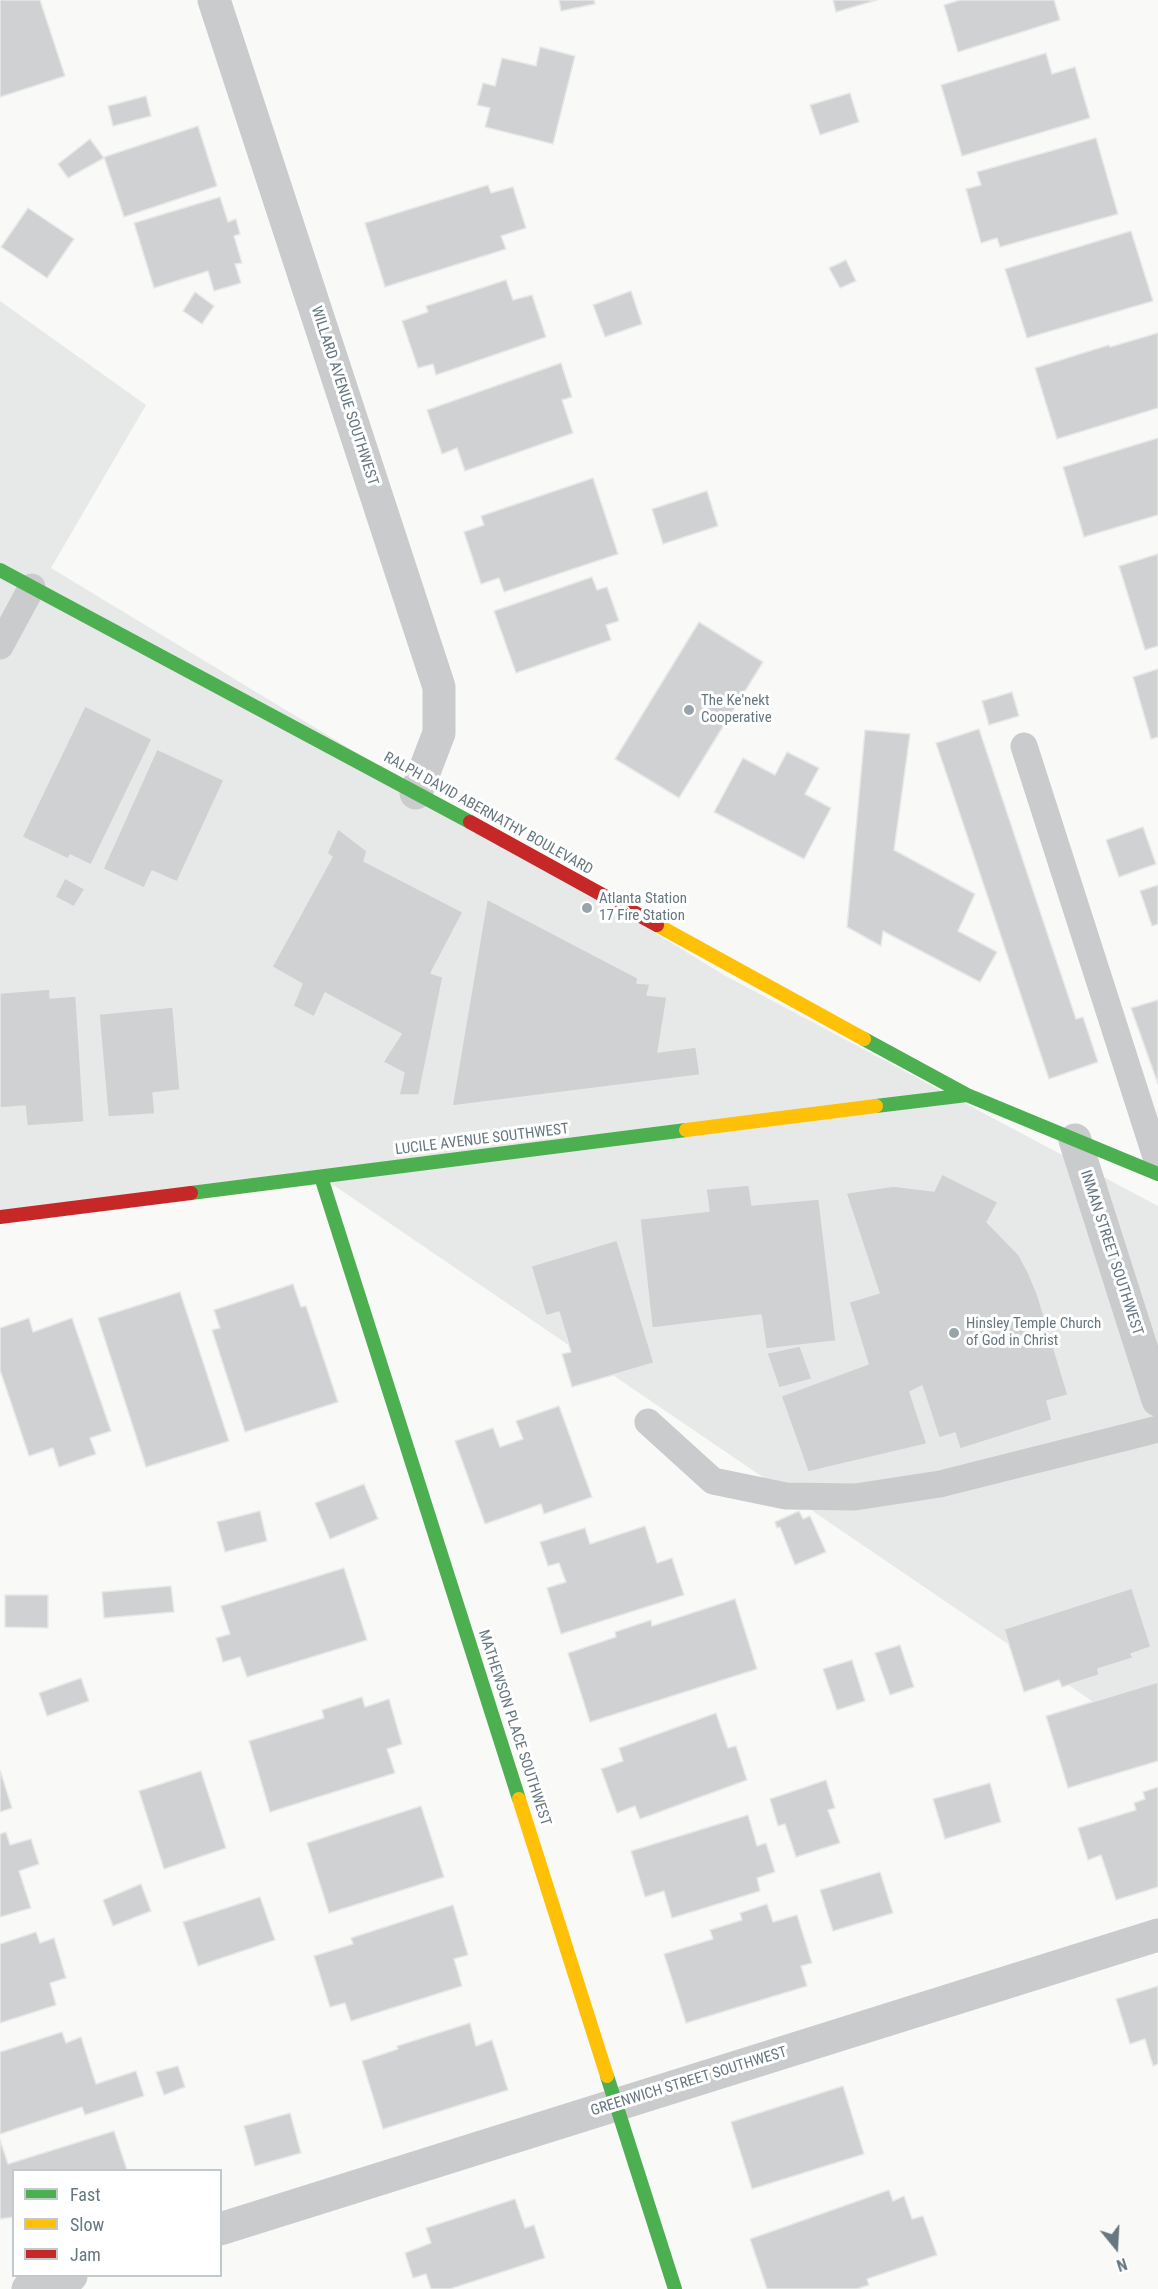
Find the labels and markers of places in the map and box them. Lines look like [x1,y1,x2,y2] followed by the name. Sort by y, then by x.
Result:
[701,692,772,727] place label: The Ke'nekt Cooperative
[682,703,696,717] marker: The Ke'nekt Cooperative
[599,890,687,925] place label: Atlanta Station 17 Fire Station
[580,901,594,915] marker: Atlanta Station 17 Fire Station
[966,1315,1101,1350] place label: Hinsley Temple Church of God in Christ
[947,1326,961,1340] marker: Hinsley Temple Church of God in Christ

